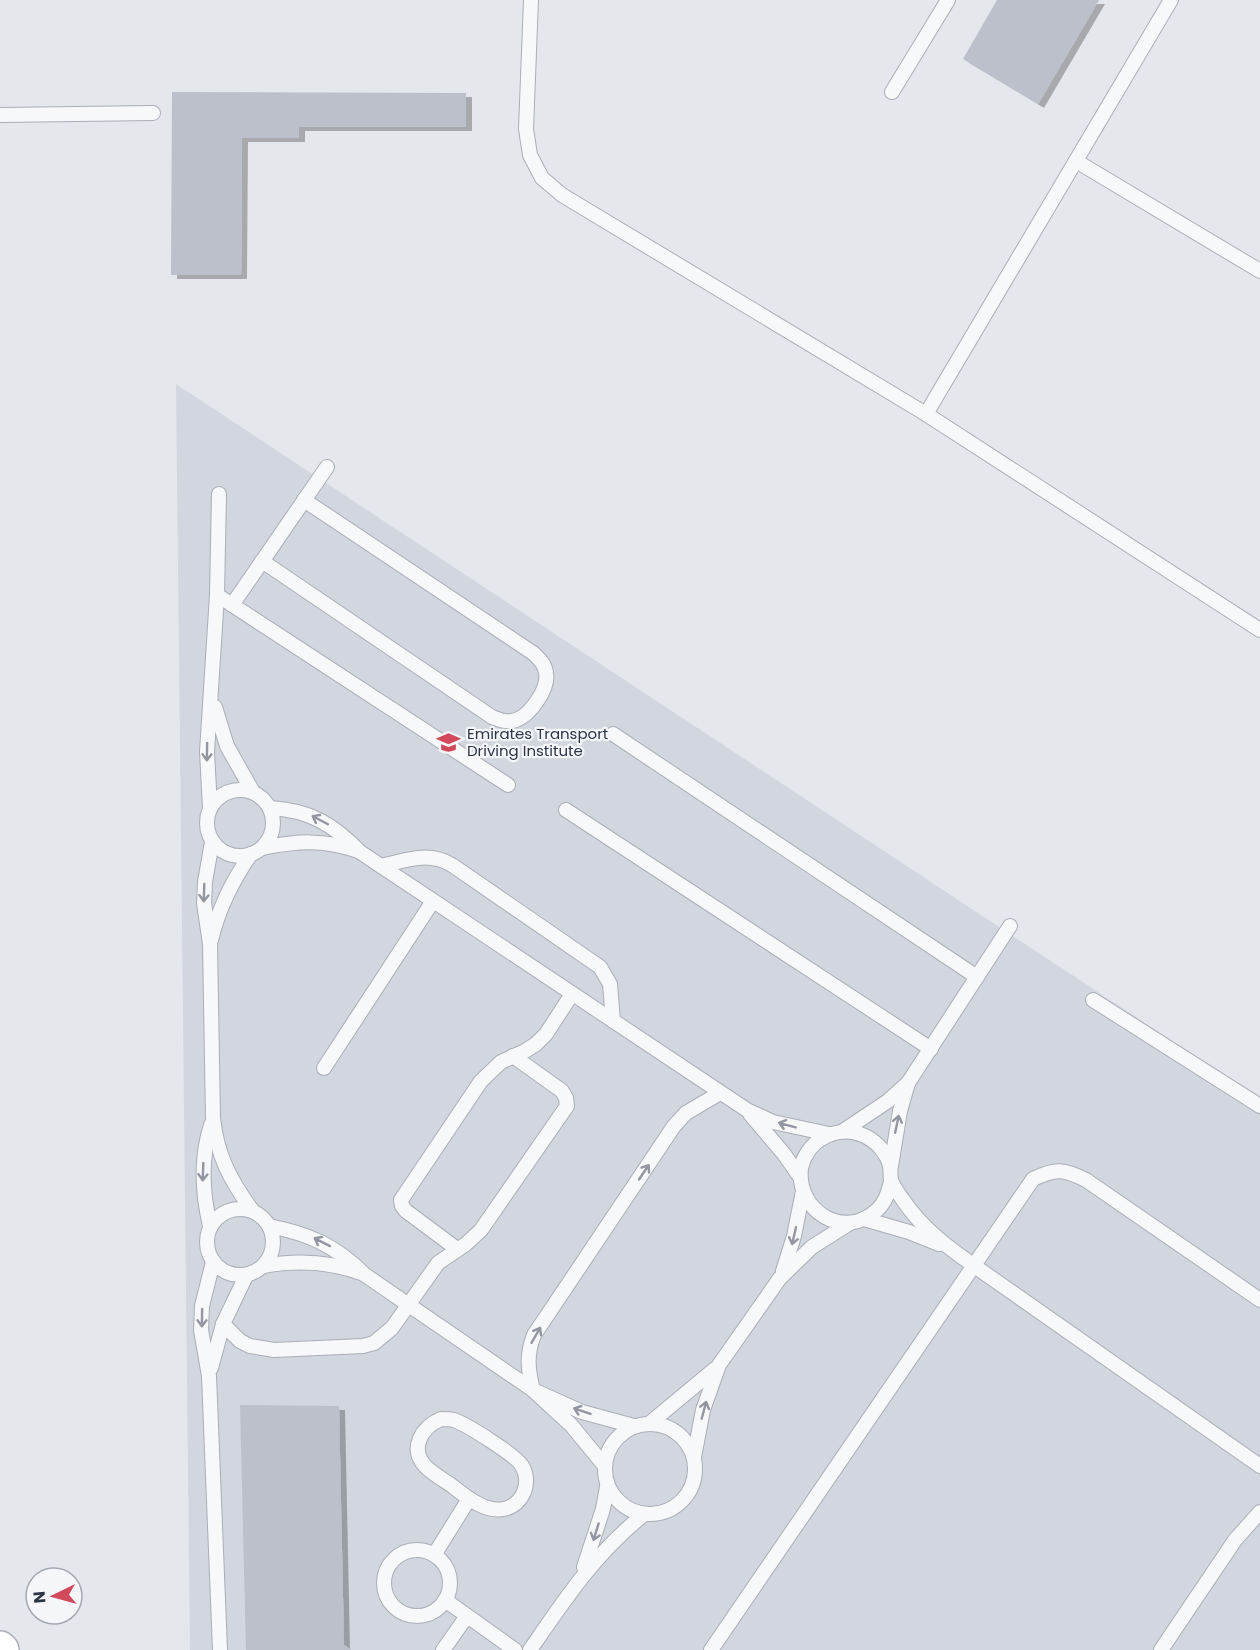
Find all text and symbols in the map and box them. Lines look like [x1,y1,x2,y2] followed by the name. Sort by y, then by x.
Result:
[467,723,608,761] place label: Emirates Transport Driving Institute
[436,729,462,755] school or university icon: Emirates Transport Driving Institute
[202,741,213,761] one-way arrow
[311,814,329,825] one-way arrow
[199,883,210,902] one-way arrow
[892,1115,904,1134] one-way arrow
[778,1119,797,1131] one-way arrow
[197,1161,208,1181] one-way arrow
[638,1165,650,1181] one-way arrow
[788,1226,800,1245] one-way arrow
[313,1236,331,1247] one-way arrow
[196,1308,207,1328] one-way arrow
[531,1326,542,1344] one-way arrow
[698,1401,710,1420] one-way arrow
[574,1405,592,1416] one-way arrow
[590,1522,601,1541] one-way arrow
[24,1566,84,1626] north arrow
[28,1590,52,1604] text: N

